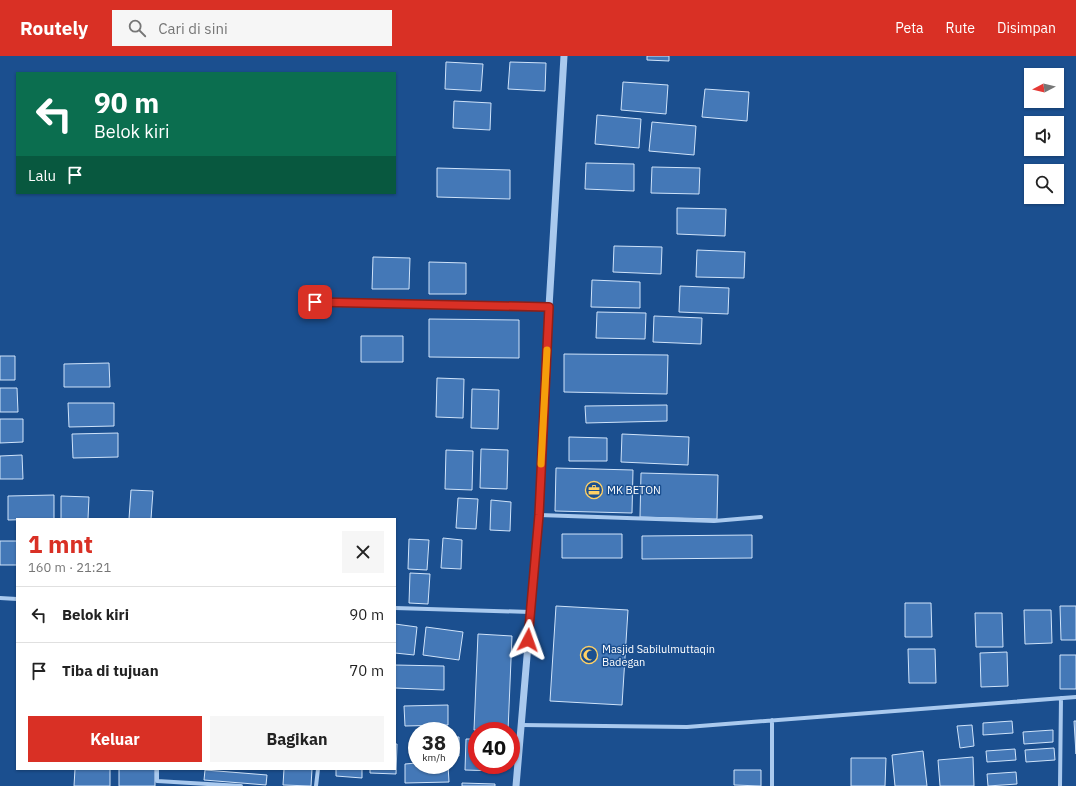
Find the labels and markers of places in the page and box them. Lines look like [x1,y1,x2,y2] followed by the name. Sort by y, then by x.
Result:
[298,285,332,319] pin
[584,480,604,500] office icon: MK BETON
[607,483,661,497] place label: MK BETON
[602,642,715,669] place label: Masjid Sabilulmuttaqin Badegan
[579,645,599,665] mosque icon: Masjid Sabilulmuttaqin Badegan

